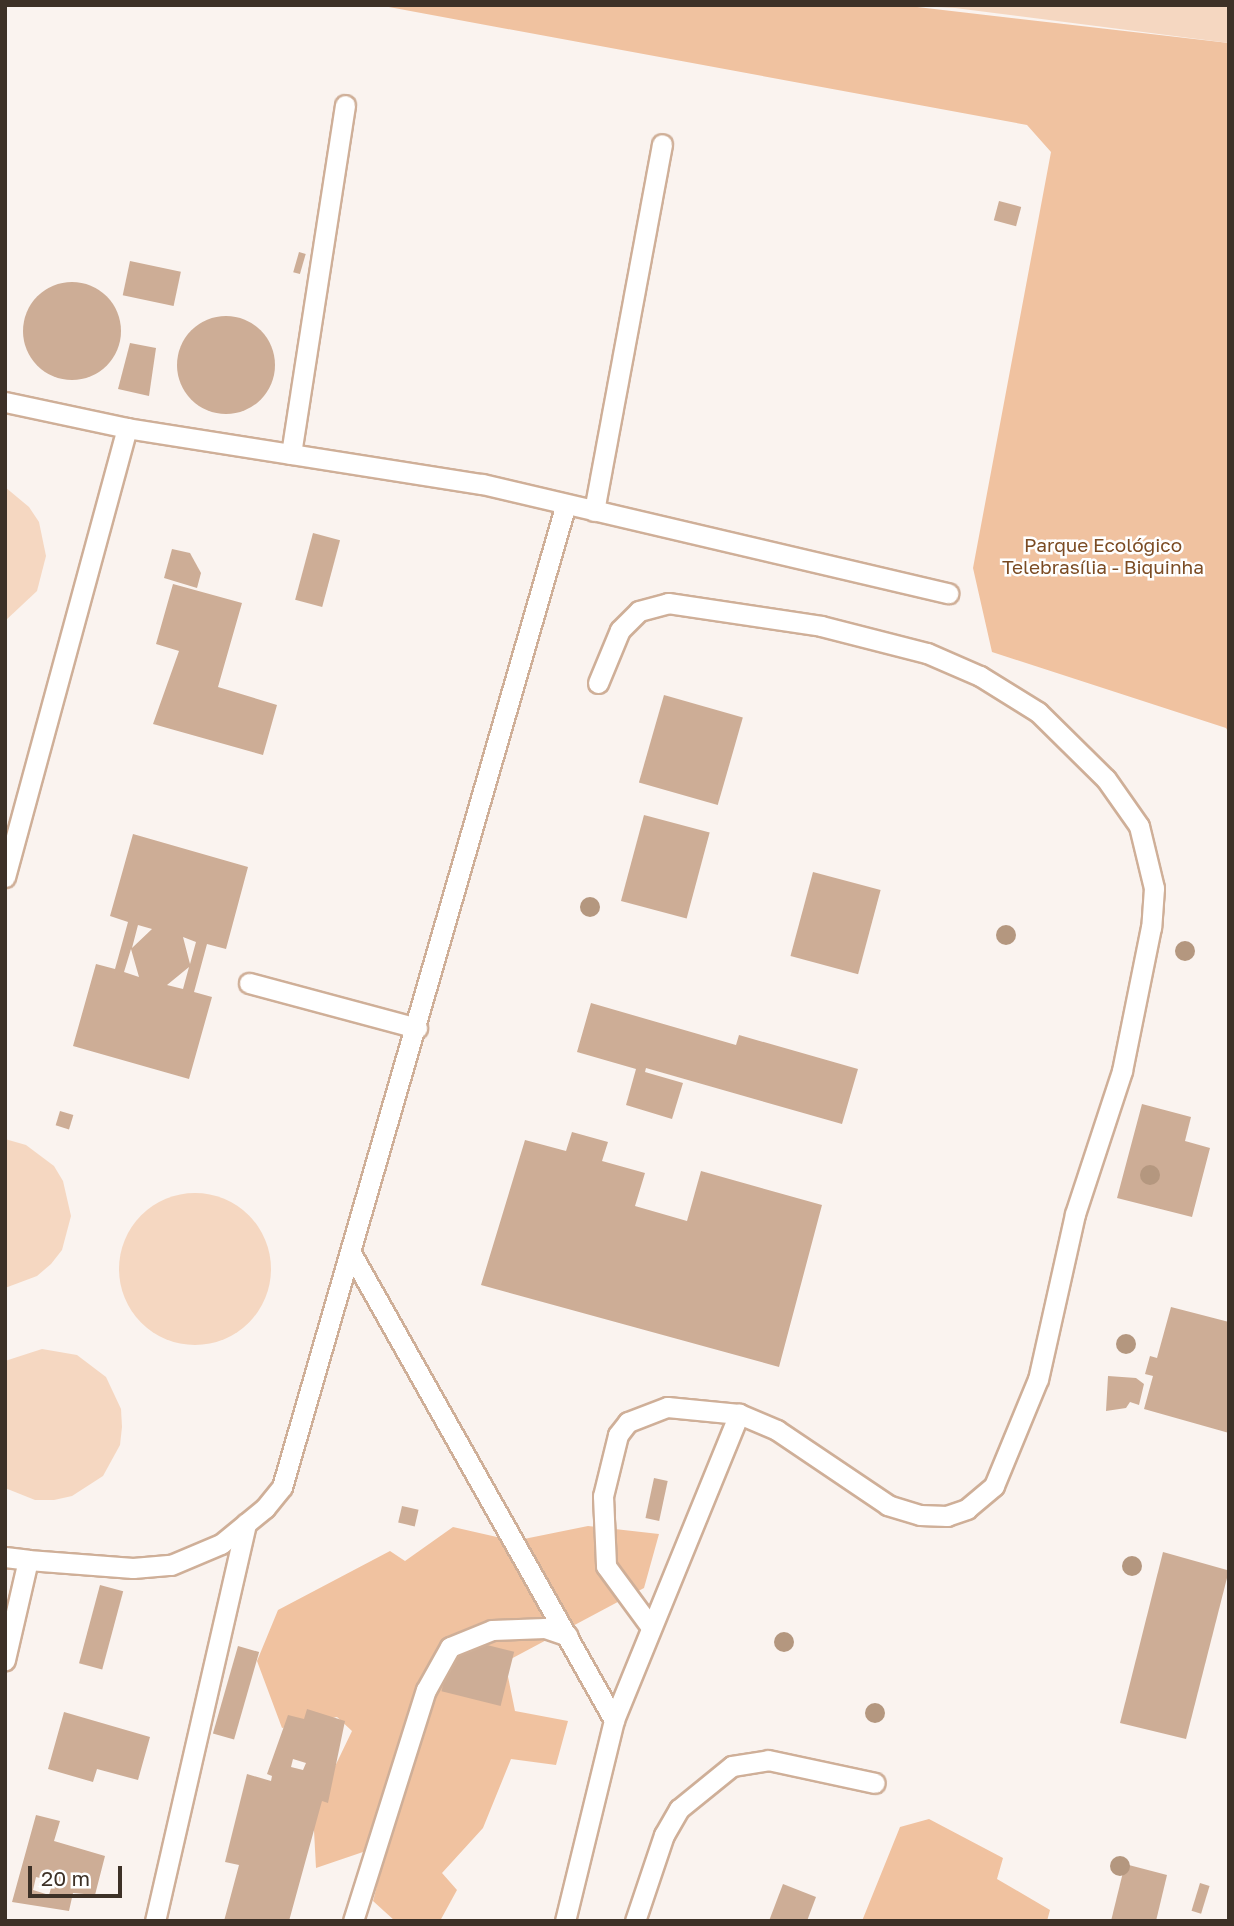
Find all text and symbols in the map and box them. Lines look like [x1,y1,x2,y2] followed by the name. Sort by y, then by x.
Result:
[1002,534,1204,578] park label: Parque Ecológico Telebrasília - Biquinha
[32,1853,126,1897] scale bar
[41,1865,90,1891] text: 20 m

